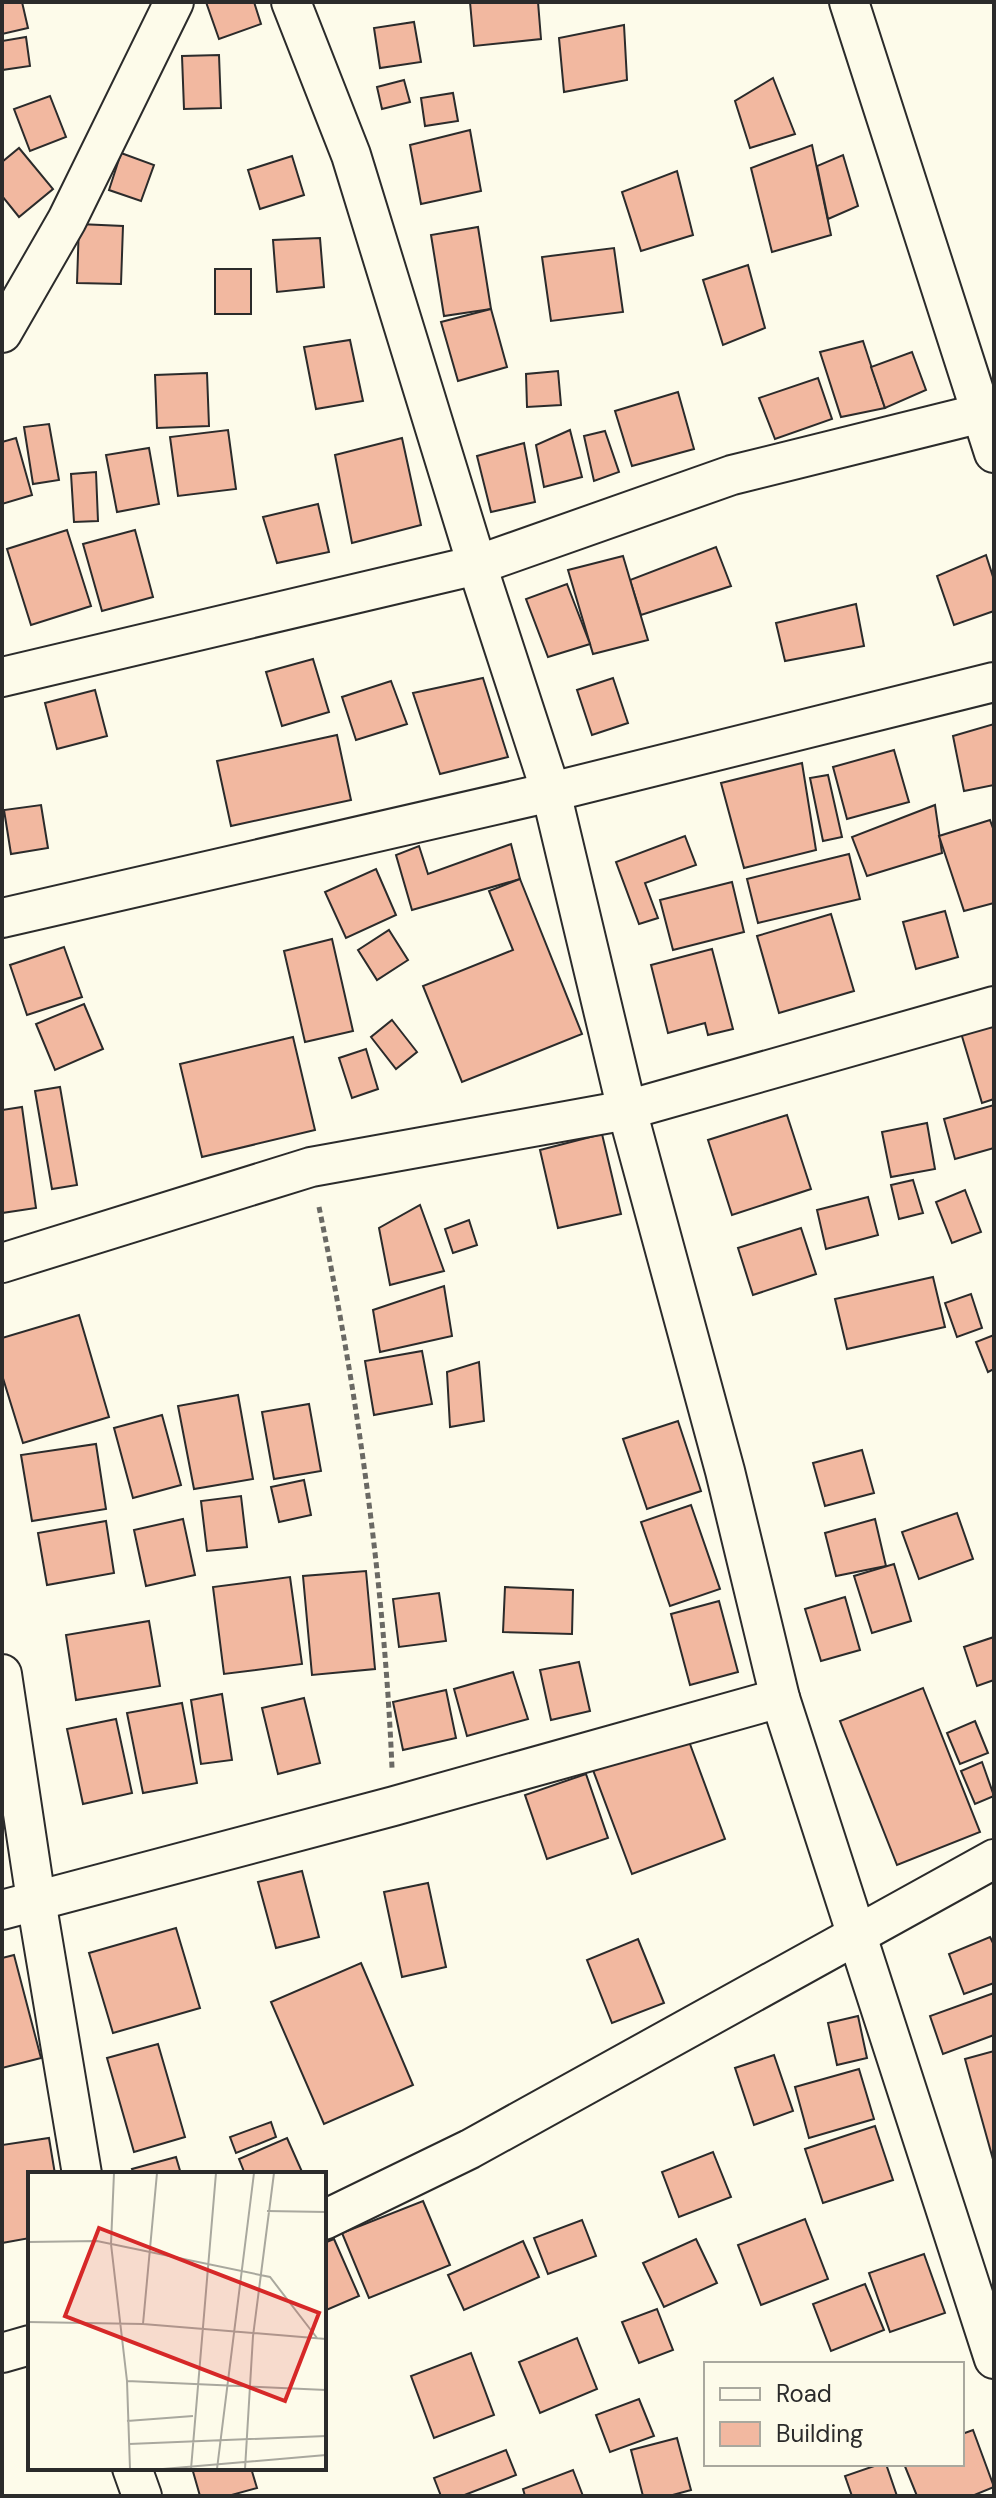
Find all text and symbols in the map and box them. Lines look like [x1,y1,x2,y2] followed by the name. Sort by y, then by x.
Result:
[28,2172,326,2470] inset map
[704,2362,964,2466] legend
[776,2378,832,2409] text: Road
[776,2418,863,2449] text: Building

